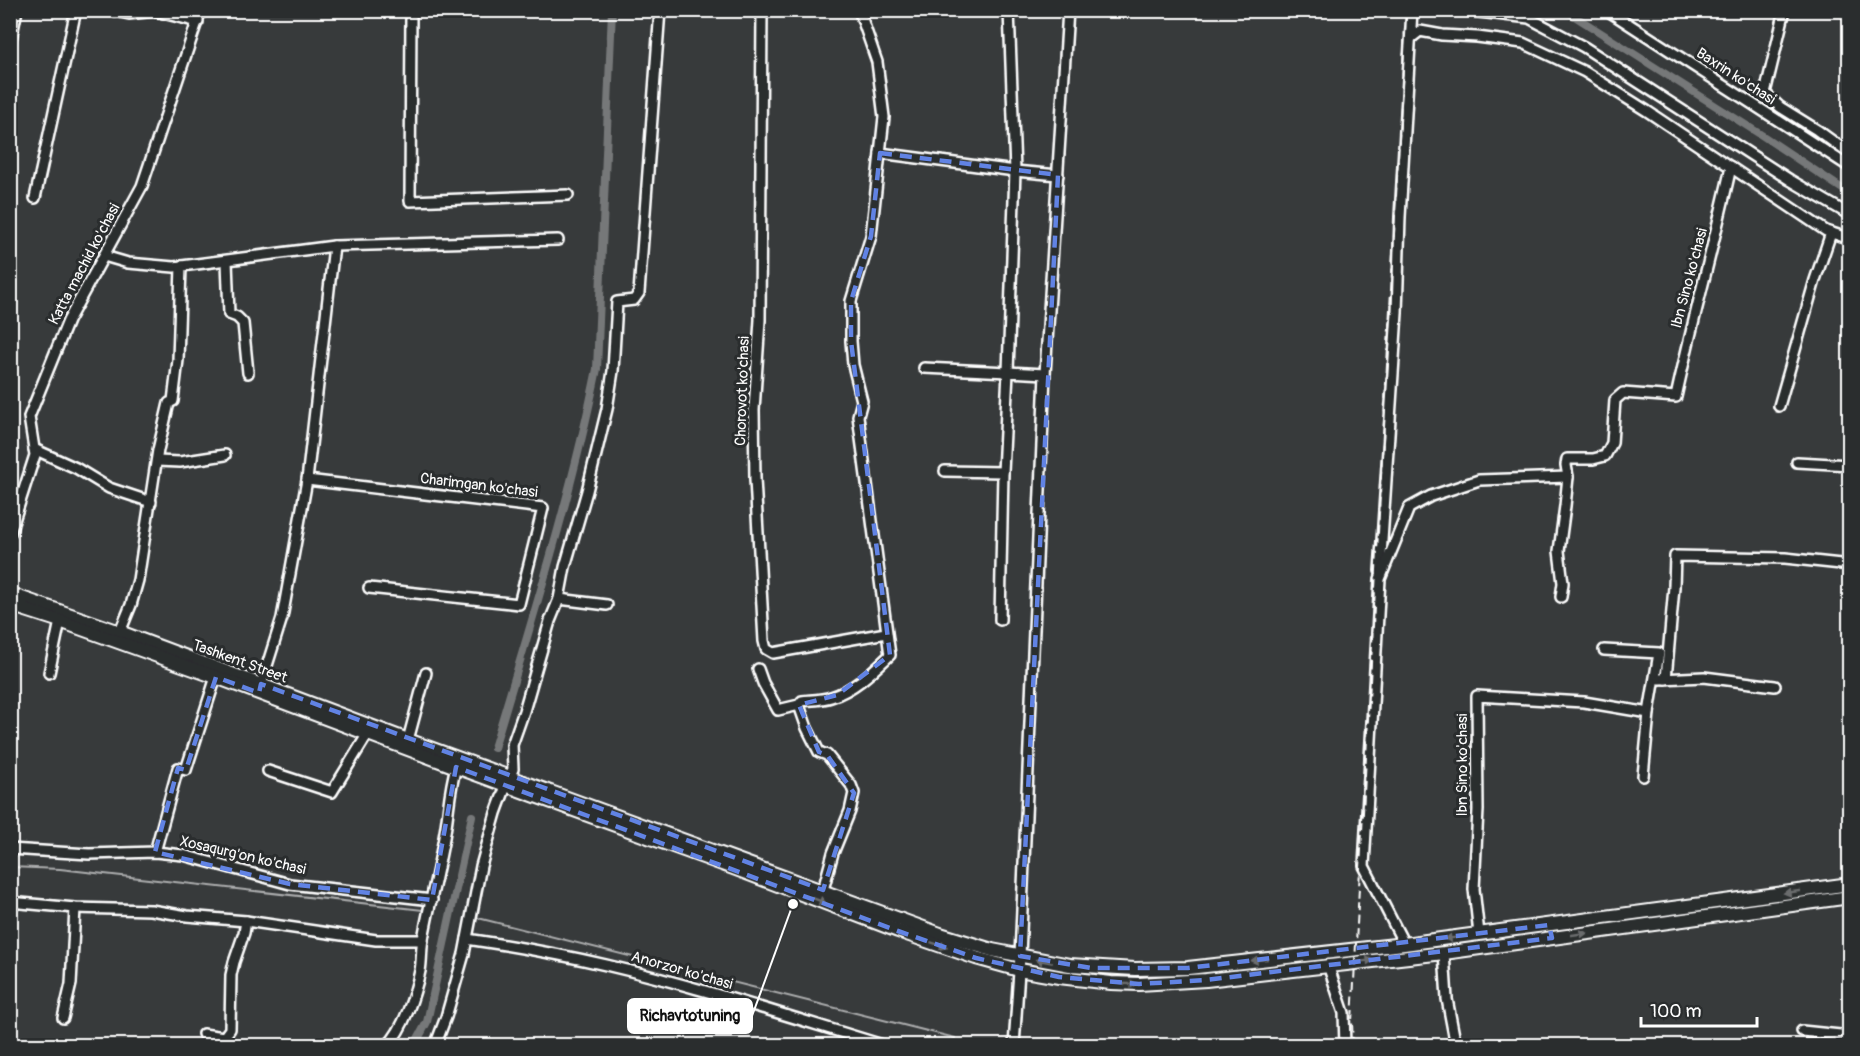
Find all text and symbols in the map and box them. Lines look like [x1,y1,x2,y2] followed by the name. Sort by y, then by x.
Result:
[1692,44,1779,109] street label: Baxrin ko'chasi
[44,200,125,328] street label: Katta machid ko'chasi
[1667,226,1712,330] street label: Ibn Sino ko'chasi
[731,335,754,446] street label: Chorovot ko'chasi
[419,469,539,502] street label: Charimgan ko'chasi
[190,635,291,688] street label: Tashkent Street
[1453,713,1472,817] street label: Ibn Sino ko'chasi
[178,832,308,879] street label: Xosaqurg'on ko'chasi
[1782,887,1801,896] one-way arrow
[809,896,827,906] one-way arrow
[1570,930,1589,939] one-way arrow
[1443,933,1462,942] one-way arrow
[930,940,948,950] one-way arrow
[629,947,735,994] street label: Anorzor ko'chasi
[1249,955,1268,965] one-way arrow
[1034,956,1053,965] one-way arrow
[1356,956,1375,966] one-way arrow
[1120,979,1139,989] one-way arrow
[1641,990,1756,1028] scale bar
[628,999,752,1033] callout: Richavtotuning
[1650,1000,1702,1023] text: 100 m
[640,1006,740,1026] text: Richavtotuning

